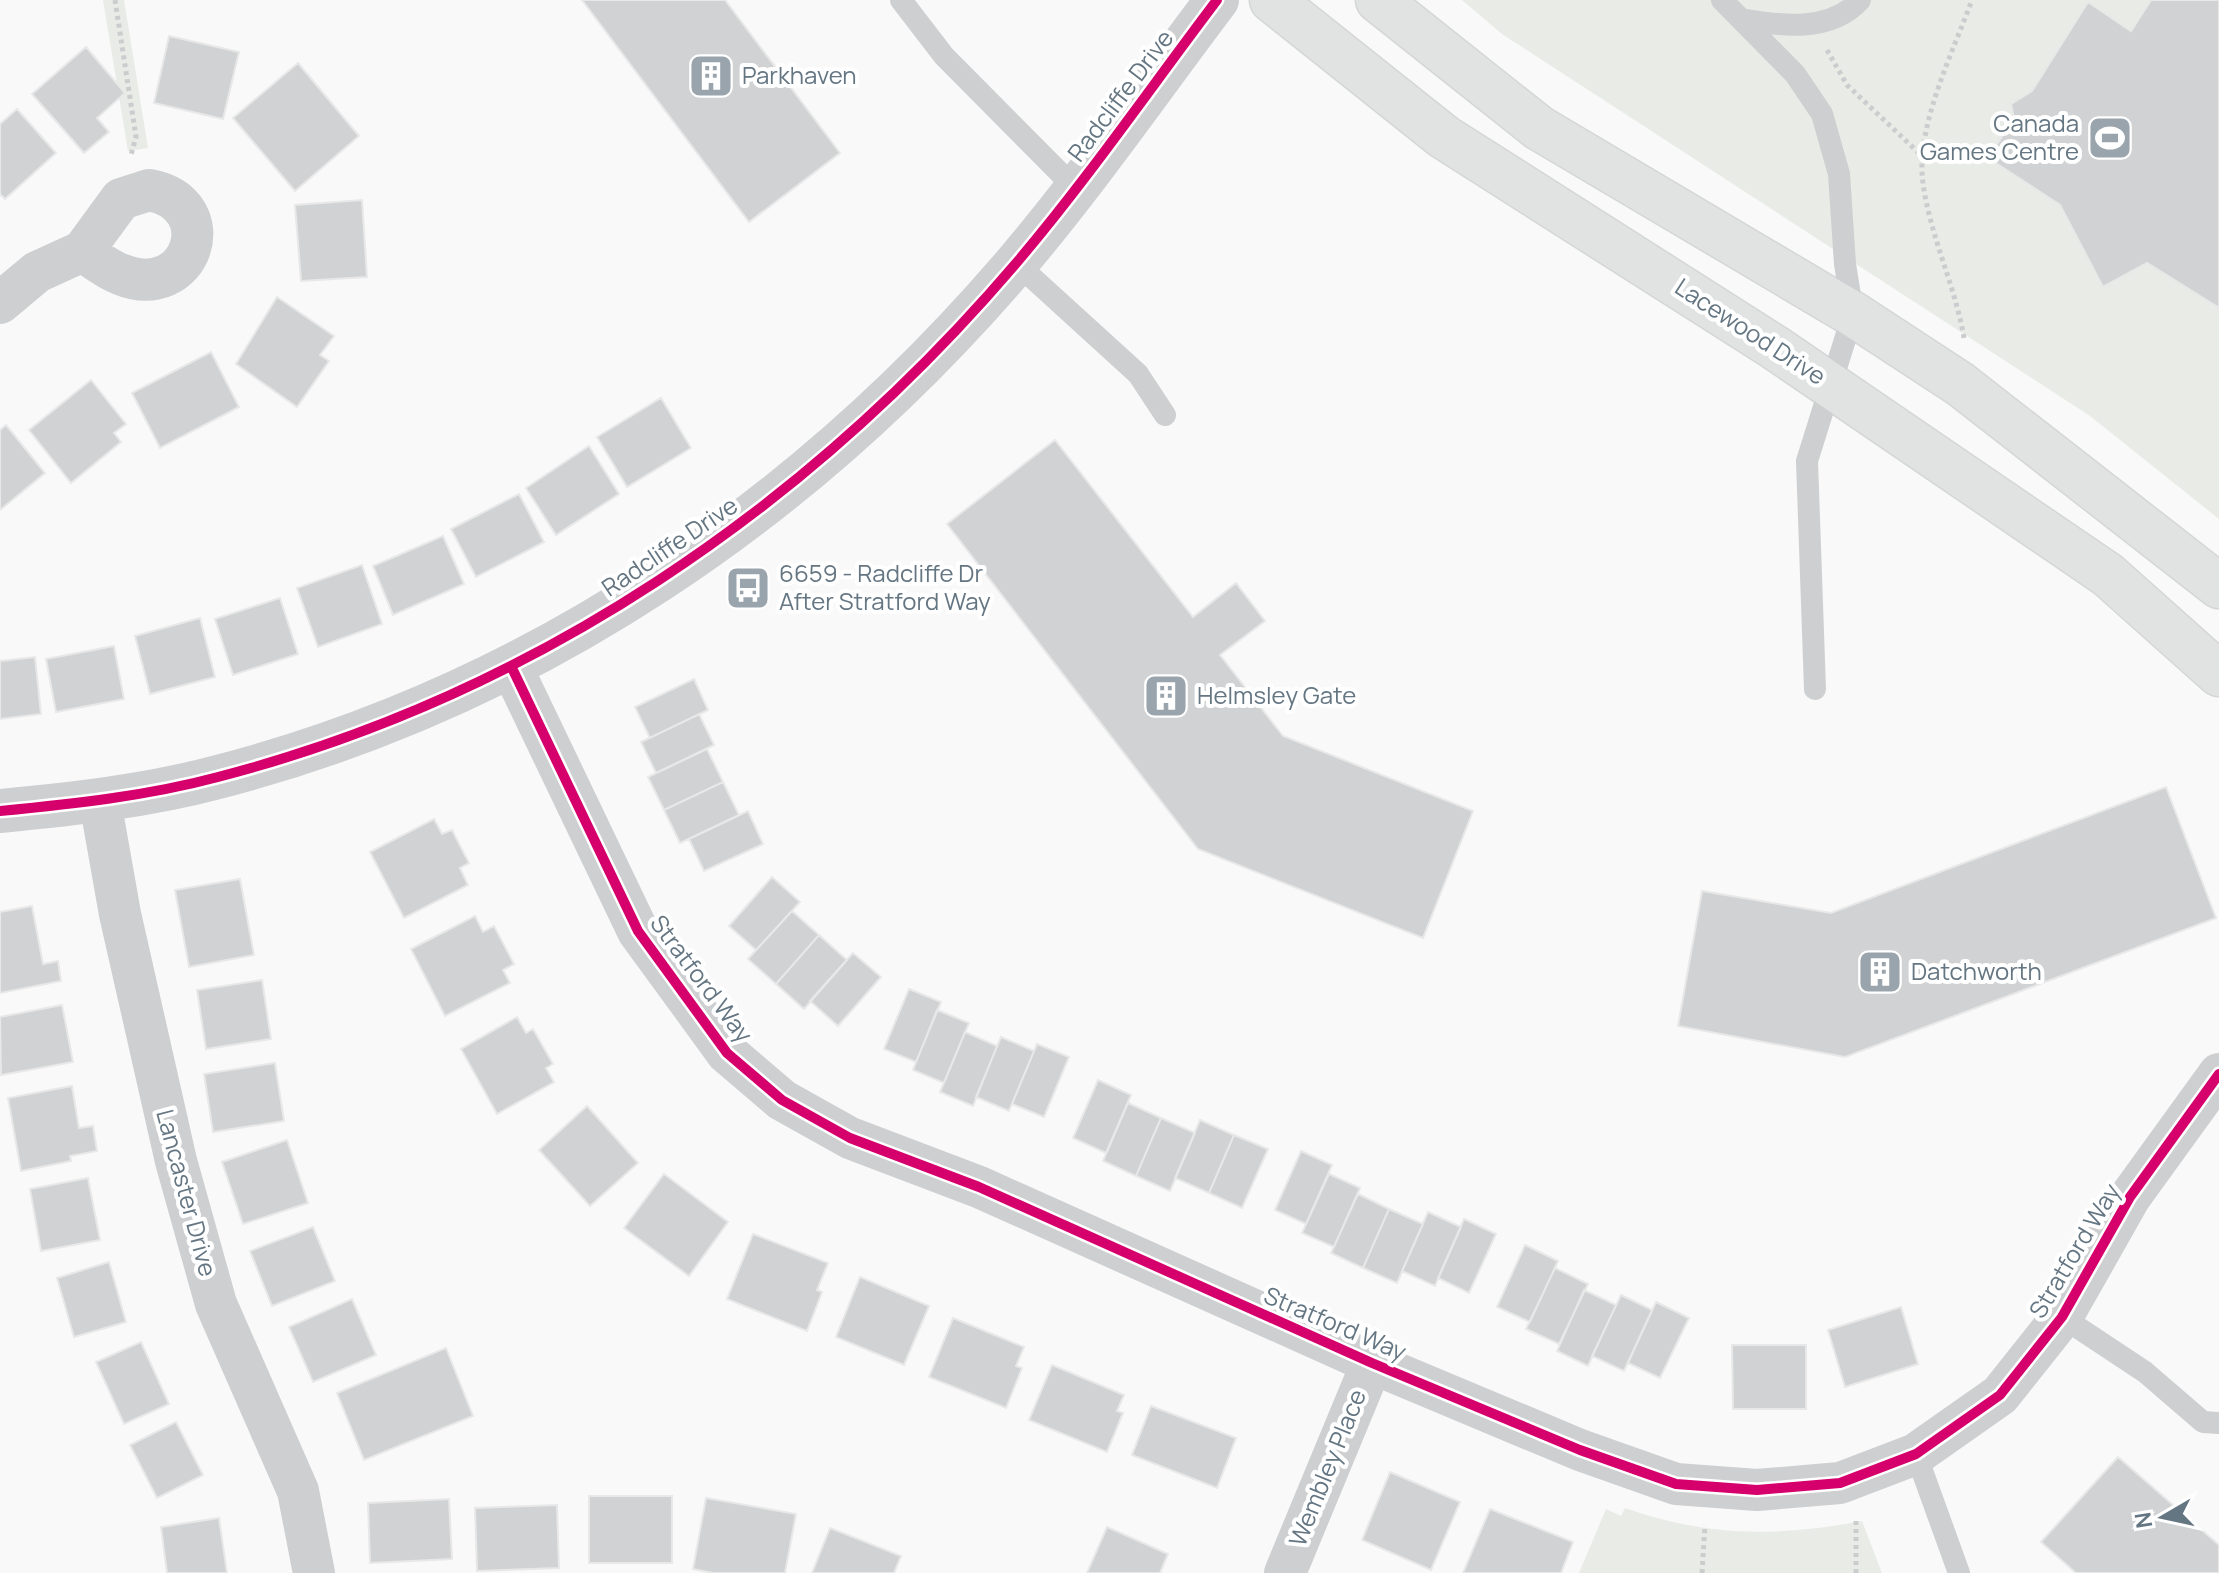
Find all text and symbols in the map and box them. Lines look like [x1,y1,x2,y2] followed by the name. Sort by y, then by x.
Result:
[1059,22,1180,168] street label: Radcliffe Drive
[687,52,735,100] building icon: Parkhaven
[742,58,857,91] place label: Parkhaven
[1920,106,2079,167] place label: Canada Games Centre
[2086,114,2134,162] sports icon: Canada Games Centre
[1669,270,1833,392] street label: Lacewood Drive
[595,488,744,603] street label: Radcliffe Drive
[779,556,991,617] place label: 6659 - Radcliffe Dr After Stratford Way
[724,564,772,612] bus stop icon: 6659 - Radcliffe Dr After Stratford Way
[1142,672,1190,720] building icon: Helmsley Gate
[1197,678,1356,711] place label: Helmsley Gate
[643,908,761,1049] street label: Stratford Way
[1856,948,1904,996] building icon: Datchworth
[1911,954,2042,987] place label: Datchworth
[149,1105,226,1280] street label: Lancaster Drive
[2020,1176,2127,1324] street label: Stratford Way
[1259,1278,1412,1368] street label: Stratford Way
[1280,1384,1373,1551] street label: Wembley Place
[2123,1477,2203,1557] north arrow
[2127,1510,2159,1530] text: N

